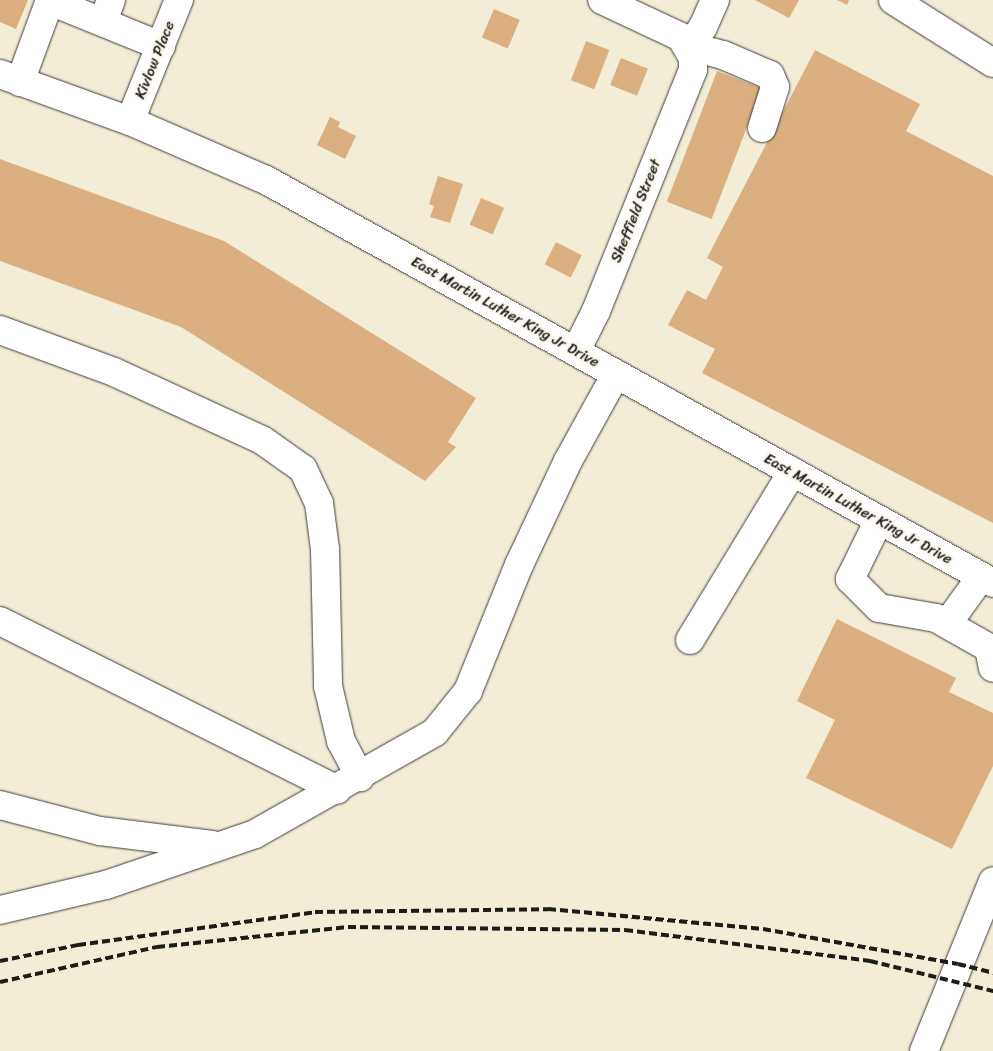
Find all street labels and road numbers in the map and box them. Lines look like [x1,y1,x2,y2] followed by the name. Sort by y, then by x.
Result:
[131,18,179,102] street label: Kivlow Place
[607,157,665,265] street label: Sheffield Street
[408,253,602,371] street label: East Martin Luther King Jr Drive
[761,450,955,568] street label: East Martin Luther King Jr Drive

